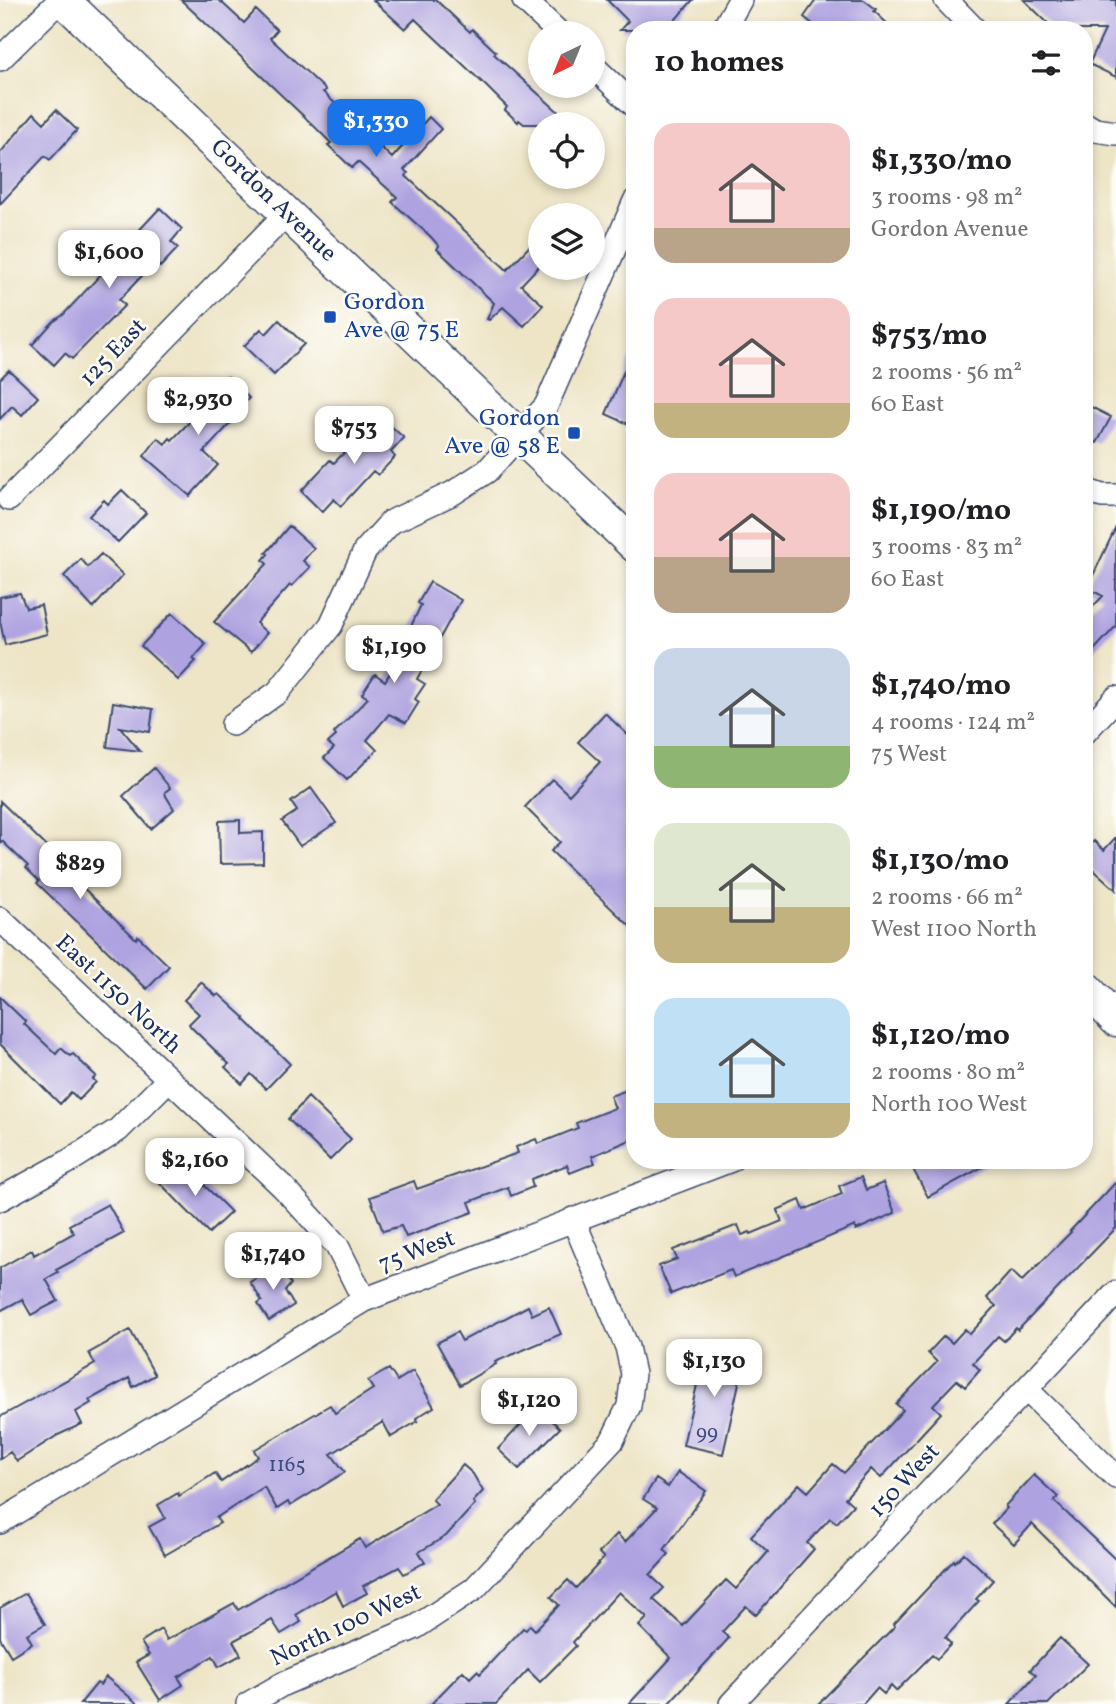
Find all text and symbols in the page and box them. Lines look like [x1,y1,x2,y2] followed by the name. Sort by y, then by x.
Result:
[528,21,606,98] north arrow
[528,21,605,280] map controls
[654,42,784,84] text: 10 homes
[1027,44,1065,82] icon: filters
[319,100,433,159] pin: $1,330
[343,106,409,138] text: $1,330
[528,112,605,189] button: locate
[202,132,344,270] street label: Gordon Avenue
[871,140,1012,182] text: $1,330/mo
[710,151,794,235] icon: home
[871,182,1023,214] text: 3 rooms · 98 m²
[528,203,605,280] button: layers
[871,214,1028,246] text: Gordon Avenue
[52,230,166,290] pin: $1,600
[74,237,144,269] text: $1,600
[344,286,459,348] place label: Gordon Ave @ 75 E
[322,309,338,325] marker: Gordon Ave @ 75 E
[73,311,155,395] street label: 125 East
[871,315,987,357] text: $753/mo
[710,326,794,410] icon: home
[871,357,1022,389] text: 2 rooms · 56 m²
[141,378,255,437] pin: $2,930
[163,384,233,416] text: $2,930
[871,389,944,421] text: 60 East
[444,402,560,464] place label: Gordon Ave @ 58 E
[313,406,395,466] pin: $753
[331,413,377,445] text: $753
[566,425,582,441] marker: Gordon Ave @ 58 E
[871,490,1011,532] text: $1,190/mo
[710,501,794,585] icon: home
[871,532,1022,564] text: 3 rooms · 83 m²
[871,564,944,596] text: 60 East
[337,626,451,685] pin: $1,190
[361,632,427,664] text: $1,190
[871,665,1011,707] text: $1,740/mo
[710,676,794,760] icon: home
[871,707,1035,739] text: 4 rooms · 124 m²
[871,739,947,771] text: 75 West
[871,840,1009,882] text: $1,130/mo
[39,842,121,901] pin: $829
[55,848,105,880] text: $829
[710,851,794,935] icon: home
[871,882,1023,914] text: 2 rooms · 66 m²
[871,914,1037,946] text: West 1100 North
[47,927,189,1063] street label: East 1150 North
[871,1015,1010,1057] text: $1,120/mo
[710,1026,794,1110] icon: home
[871,1057,1025,1089] text: 2 rooms · 80 m²
[871,1089,1027,1121] text: North 100 West
[138,1138,252,1198] pin: $2,160
[161,1145,229,1177] text: $2,160
[374,1222,460,1282] street label: 75 West
[216,1232,330,1292] pin: $1,740
[241,1239,305,1271] text: $1,740
[657,1340,771,1399] pin: $1,130
[682,1346,746,1378] text: $1,130
[472,1378,586,1438] pin: $1,120
[497,1385,561,1417] text: $1,120
[696,1419,718,1448] house number: 99
[861,1436,949,1526] street label: 150 West
[268,1451,306,1480] house number: 1165
[265,1576,427,1676] street label: North 100 West

